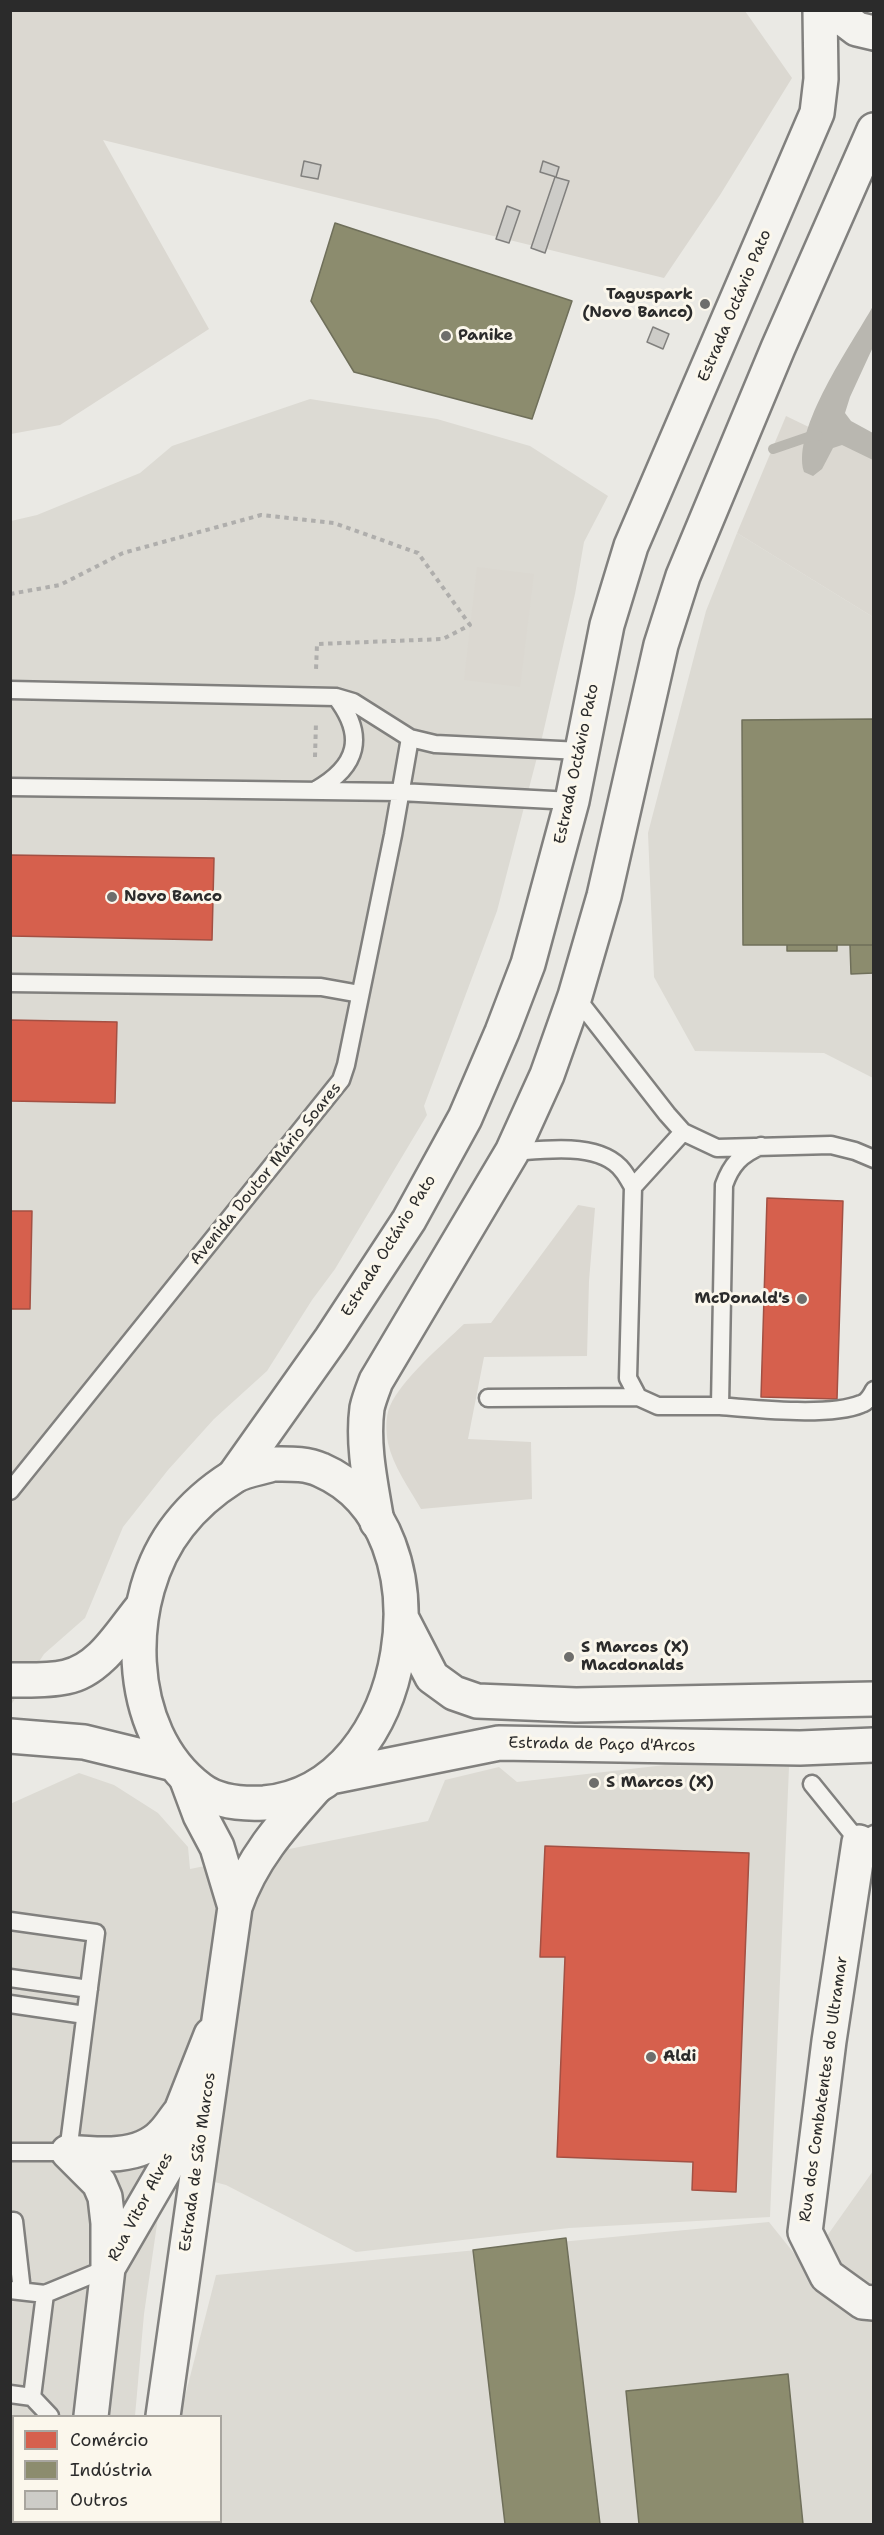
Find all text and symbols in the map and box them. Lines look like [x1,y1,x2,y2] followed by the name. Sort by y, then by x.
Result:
[694,227,776,385] street label: Estrada Octávio Pato
[582,285,693,323] place label: Taguspark (Novo Banco)
[698,297,712,311] marker: Taguspark (Novo Banco)
[458,326,513,346] place label: Panike
[439,329,453,343] marker: Panike
[551,682,603,846] street label: Estrada Octávio Pato
[124,887,222,907] place label: Novo Banco
[105,890,119,904] marker: Novo Banco
[186,1079,346,1269] street label: Avenida Doutor Mário Soares
[338,1172,440,1320] street label: Estrada Octávio Pato
[695,1289,790,1309] place label: McDonald's
[795,1292,809,1306] marker: McDonald's
[581,1638,689,1676] place label: S Marcos (X) Macdonalds
[562,1650,576,1664] marker: S Marcos (X) Macdonalds
[508,1734,696,1756] street label: Estrada de Paço d'Arcos
[606,1773,714,1793] place label: S Marcos (X)
[587,1776,601,1790] marker: S Marcos (X)
[796,1955,852,2223] street label: Rua dos Combatentes do Ultramar
[663,2047,696,2067] place label: Aldi
[644,2050,658,2064] marker: Aldi
[176,2071,220,2253] street label: Estrada de São Marcos
[104,2149,178,2265] street label: Rua Vitor Alves
[12,2415,222,2523] legend
[70,2428,149,2452] text: Comércio
[70,2458,152,2482] text: Indústria
[70,2488,128,2512] text: Outros

